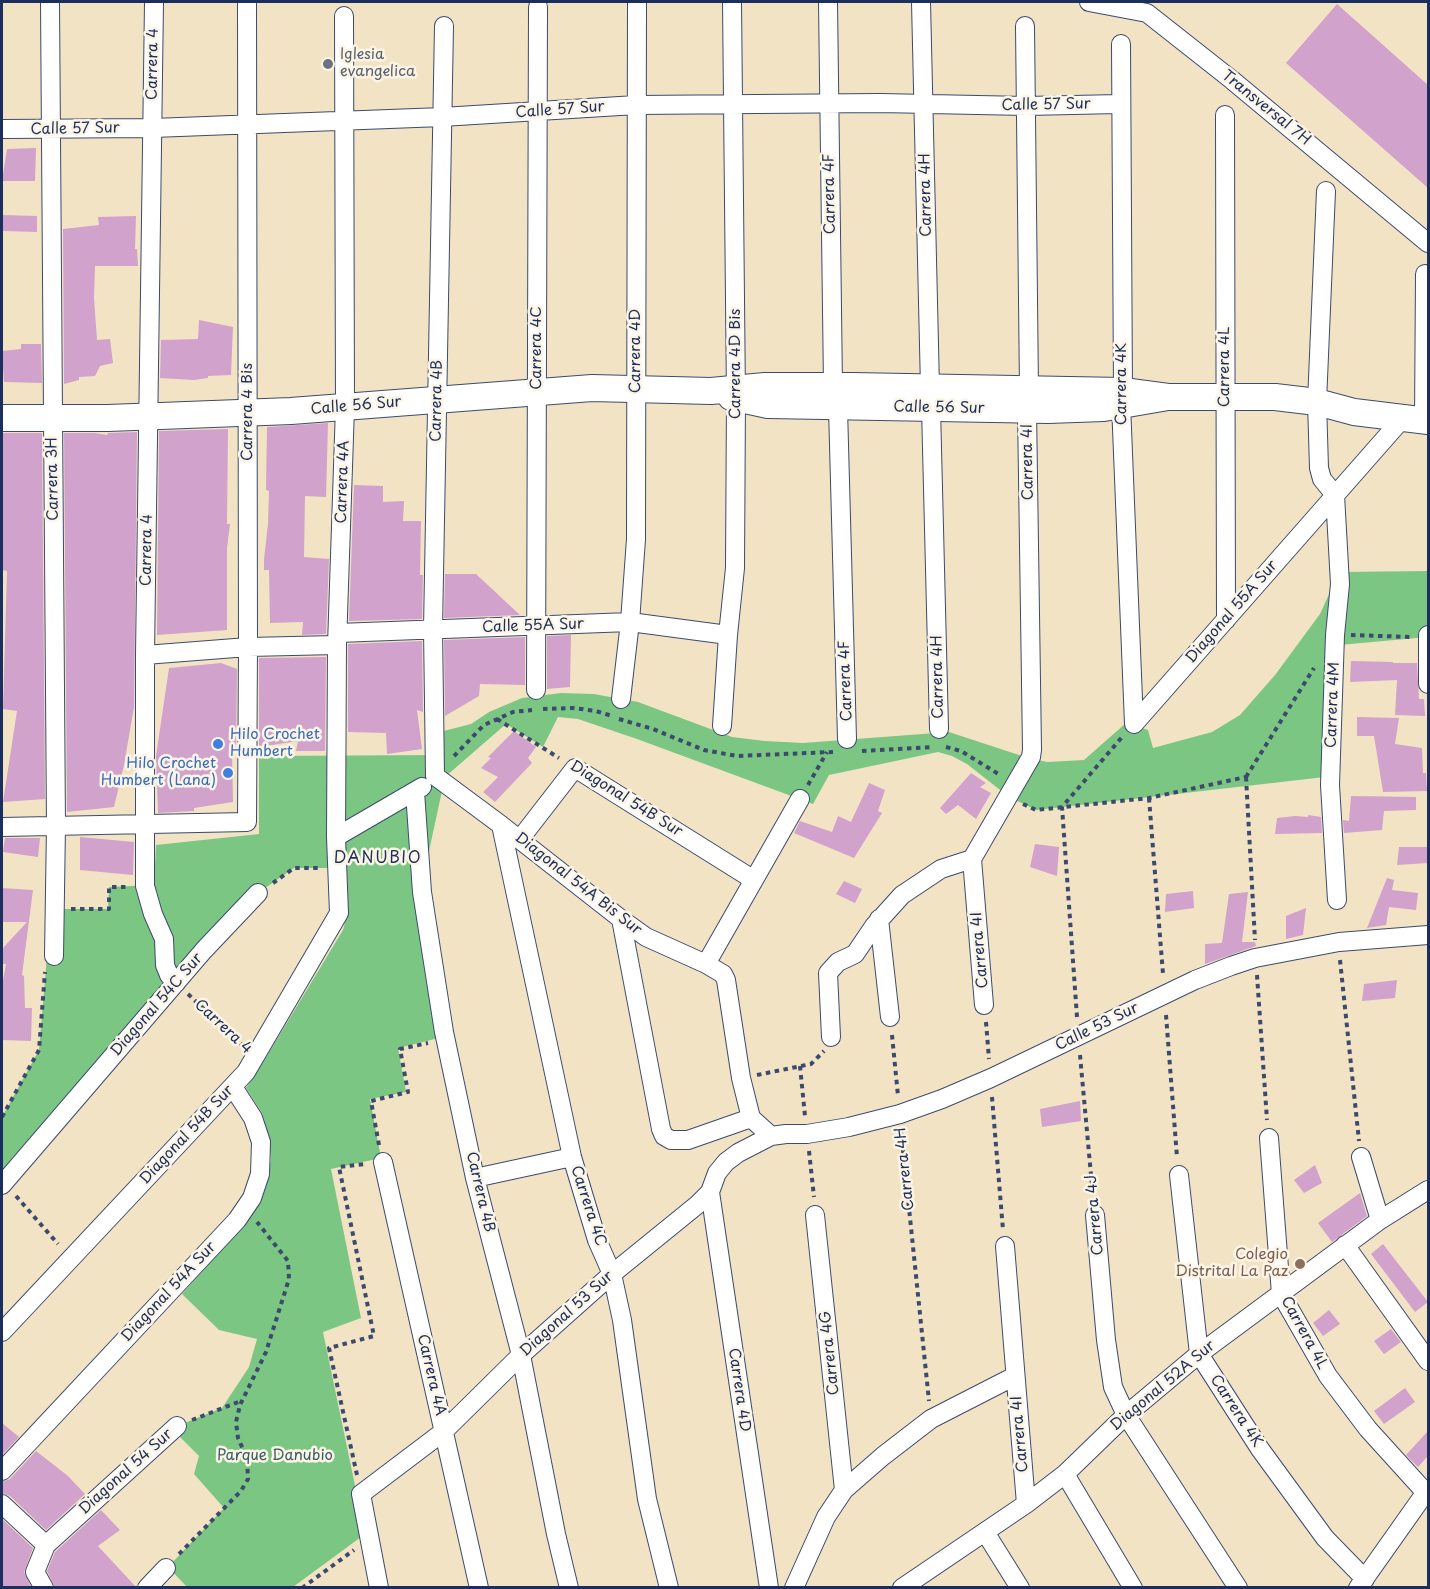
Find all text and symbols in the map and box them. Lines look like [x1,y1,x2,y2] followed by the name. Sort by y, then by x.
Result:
[143,28,163,100] street label: Carrera 4
[340,46,415,81] place label: Iglesia evangelica
[321,57,335,71] marker: Iglesia evangelica
[1218,67,1314,149] street label: Transversal 7H
[1001,95,1091,115] street label: Calle 57 Sur
[515,98,605,122] street label: Calle 57 Sur
[30,119,120,139] street label: Calle 57 Sur
[820,153,840,235] street label: Carrera 4F
[916,153,936,237] street label: Carrera 4H
[528,306,546,390] street label: Carrera 4C
[627,309,645,393] street label: Carrera 4D
[727,309,745,419] street label: Carrera 4D Bis
[1216,327,1234,407] street label: Carrera 4L
[1113,343,1131,425] street label: Carrera 4K
[427,360,447,442] street label: Carrera 4B
[239,363,257,461] street label: Carrera 4 Bis
[310,393,402,419] street label: Calle 56 Sur
[893,398,985,418] street label: Calle 56 Sur
[1018,423,1038,501] street label: Carrera 4I
[43,437,63,521] street label: Carrera 3H
[333,440,353,524] street label: Carrera 4A
[137,514,157,586] street label: Carrera 4
[1182,557,1282,667] street label: Diagonal 55A Sur
[482,615,584,637] street label: Calle 55A Sur
[928,635,948,719] street label: Carrera 4H
[836,640,856,722] street label: Carrera 4F
[1322,662,1344,748] street label: Carrera 4M
[230,726,320,761] place label: Hilo Crochet Humbert
[211,737,225,751] marker: Hilo Crochet Humbert
[101,755,216,790] place label: Hilo Crochet Humbert (Lana)
[566,757,686,841] street label: Diagonal 54B Sur
[221,766,235,780] marker: Hilo Crochet Humbert (Lana)
[511,829,645,939] street label: Diagonal 54A Bis Sur
[334,849,422,869] district label: DANUBIO
[968,911,992,989] street label: Carrera 4I
[107,950,207,1060] street label: Diagonal 54C Sur
[190,996,256,1058] street label: Carrera 4
[1052,999,1142,1055] street label: Calle 53 Sur
[136,1082,238,1188] street label: Diagonal 54B Sur
[892,1126,918,1212] street label: Carrera 4H
[462,1150,498,1234] street label: Carrera 4B
[567,1163,609,1249] street label: Carrera 4C
[1082,1174,1108,1256] street label: Carrera 4J
[118,1238,220,1346] street label: Diagonal 54A Sur
[1175,1246,1288,1281] place label: Colegio Distrital La Paz
[1293,1257,1307,1271] marker: Colegio Distrital La Paz
[517,1267,617,1361] street label: Diagonal 53 Sur
[1277,1293,1331,1373] street label: Carrera 4L
[817,1310,843,1396] street label: Carrera 4G
[413,1333,449,1417] street label: Carrera 4A
[1107,1337,1219,1435] street label: Diagonal 52A Sur
[724,1347,754,1433] street label: Carrera 4D
[1206,1372,1266,1450] street label: Carrera 4K
[1008,1395,1032,1473] street label: Carrera 4I
[76,1425,176,1519] street label: Diagonal 54 Sur
[217,1447,333,1465] park label: Parque Danubio

